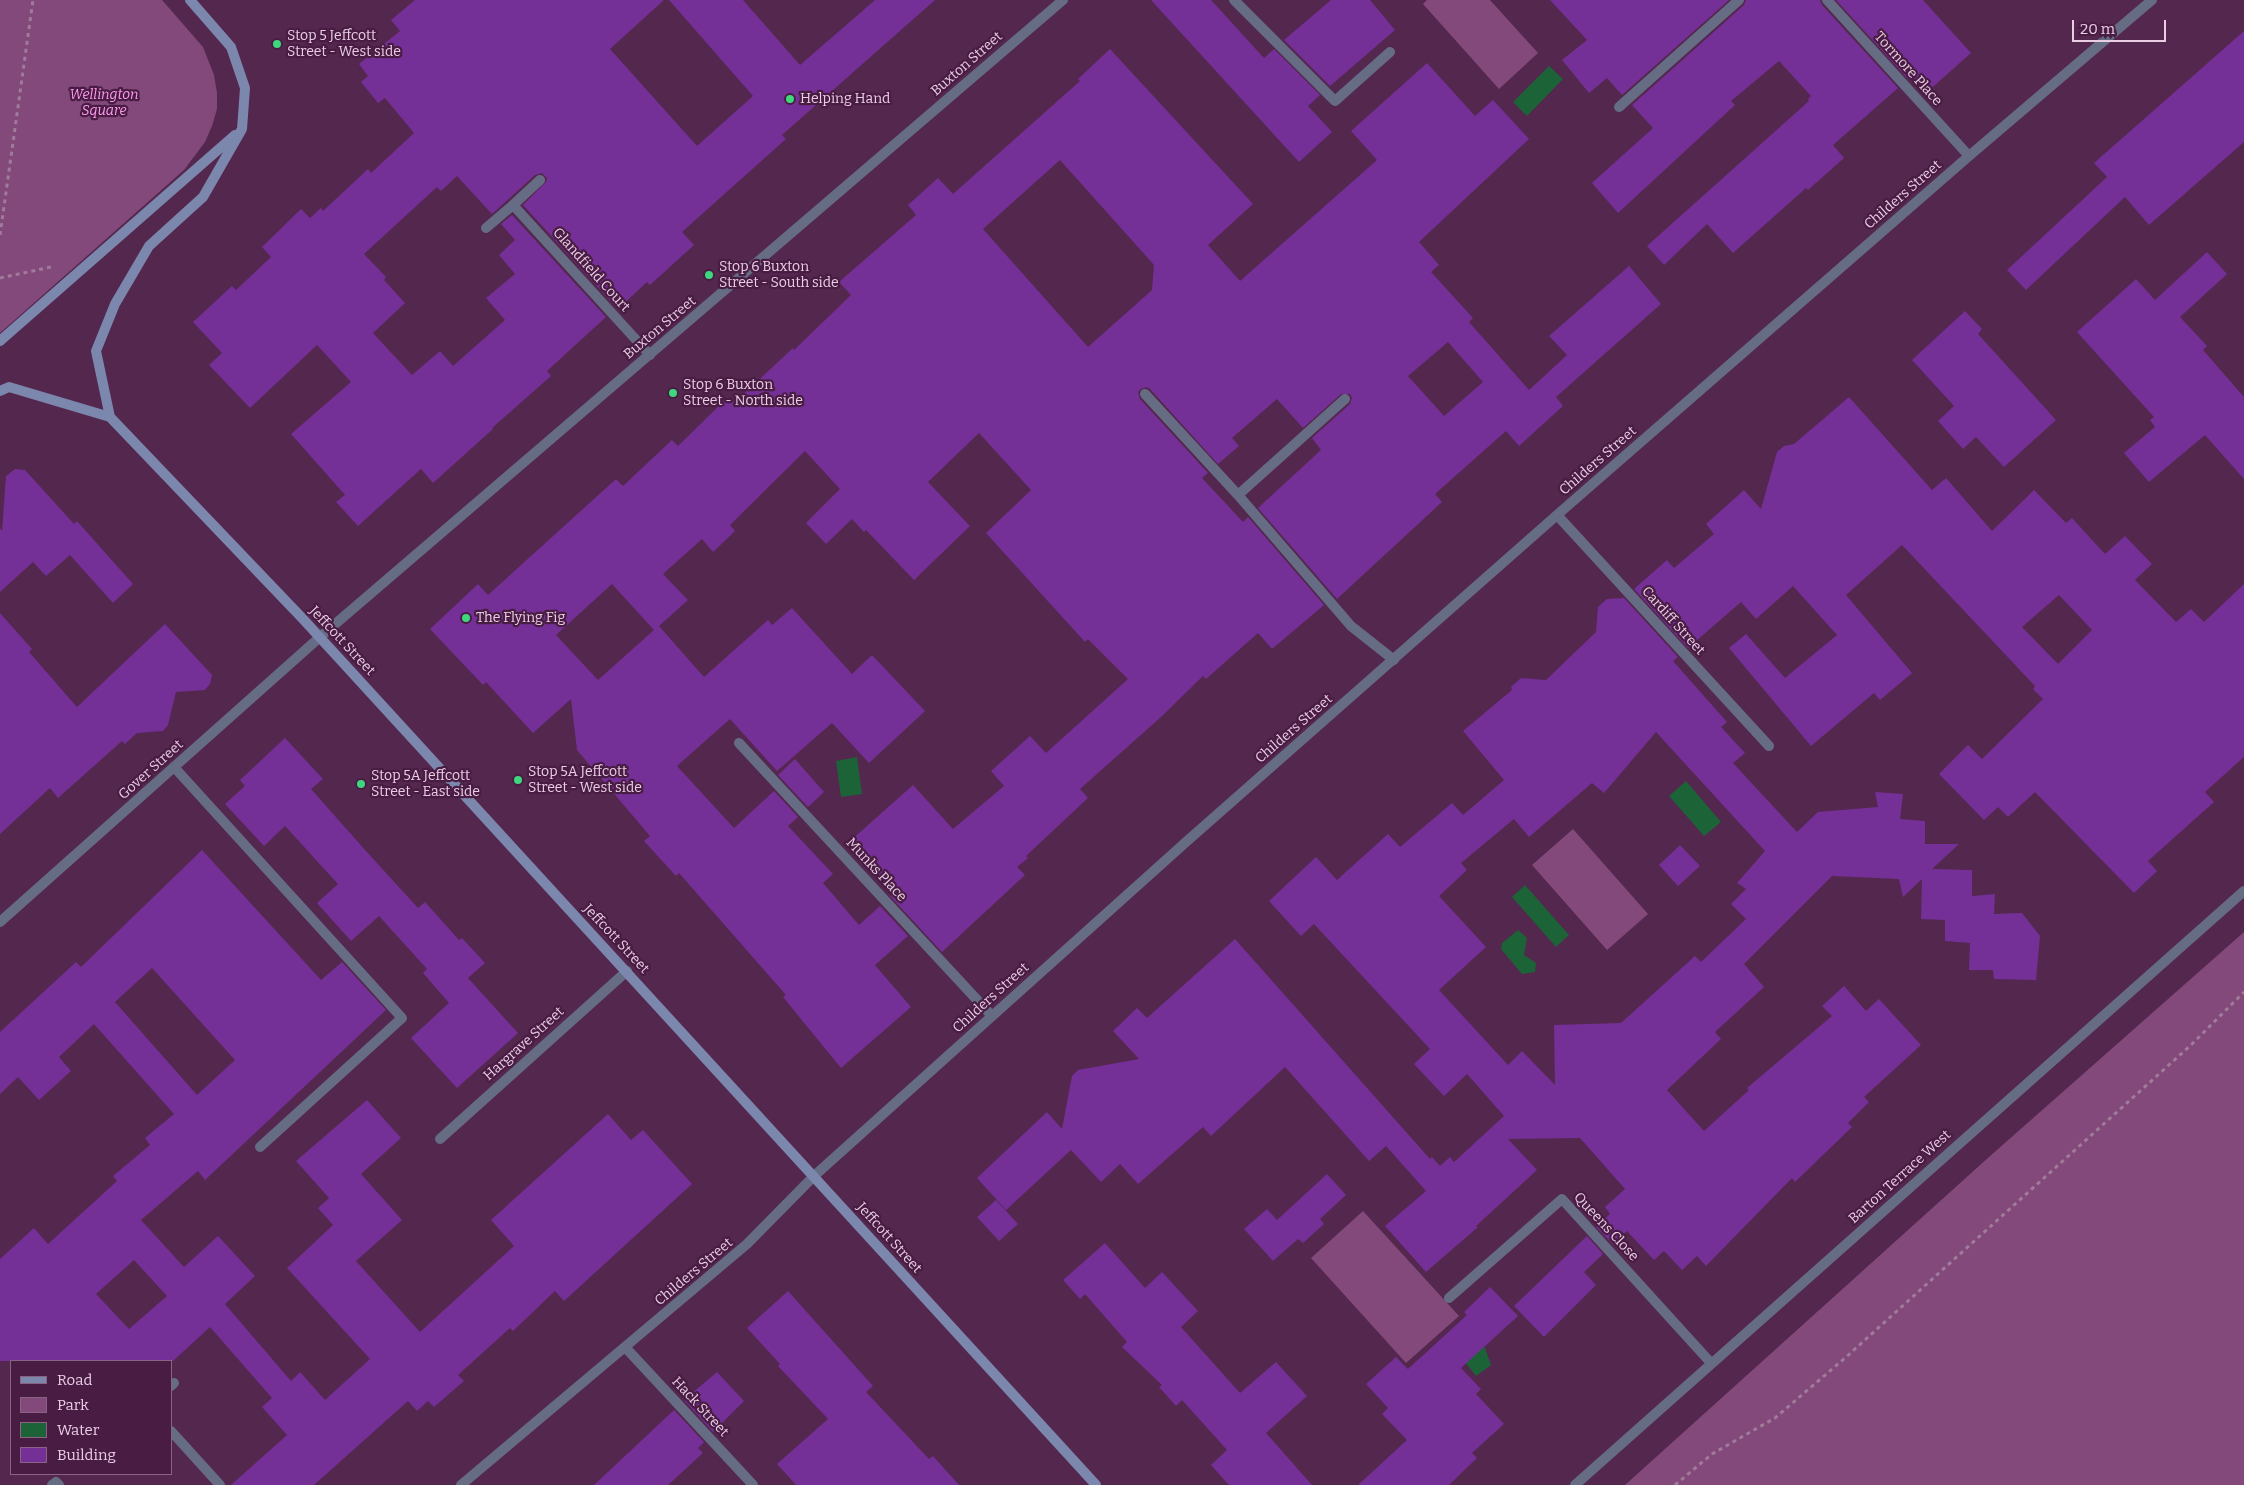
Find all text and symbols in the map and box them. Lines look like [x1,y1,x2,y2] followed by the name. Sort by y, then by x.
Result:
[2074,10,2168,42] scale bar
[2080,20,2115,38] text: 20 m
[287,28,401,60] place label: Stop 5 Jeffcott Street - West side
[928,28,1006,100] street label: Buxton Street
[1870,29,1946,109] street label: Tormore Place
[271,38,283,50] marker: Stop 5 Jeffcott Street - West side
[69,87,139,120] park label: Wellington Square
[800,91,890,107] place label: Helping Hand
[784,93,796,105] marker: Helping Hand
[1861,157,1945,233] street label: Childers Street
[549,224,633,316] street label: Glandfield Court
[719,259,839,292] place label: Stop 6 Buxton Street - South side
[703,269,715,281] marker: Stop 6 Buxton Street - South side
[621,293,699,363] street label: Buxton Street
[683,377,803,410] place label: Stop 6 Buxton Street - North side
[667,387,679,399] marker: Stop 6 Buxton Street - North side
[1556,423,1640,499] street label: Childers Street
[1638,583,1708,659] street label: Cardiff Street
[306,603,378,679] street label: Jeffcott Street
[476,610,565,626] place label: The Flying Fig
[460,612,472,624] marker: The Flying Fig
[1252,691,1336,767] street label: Childers Street
[115,737,187,803] street label: Gover Street
[528,764,642,796] place label: Stop 5A Jeffcott Street - West side
[371,768,480,800] place label: Stop 5A Jeffcott Street - East side
[512,774,524,786] marker: Stop 5A Jeffcott Street - West side
[355,778,367,790] marker: Stop 5A Jeffcott Street - East side
[842,835,910,905] street label: Munks Place
[580,901,652,977] street label: Jeffcott Street
[950,959,1032,1037] street label: Childers Street
[480,1004,568,1084] street label: Hargrave Street
[1845,1127,1955,1227] street label: Barton Terrace West
[1570,1189,1642,1265] street label: Queens Close
[853,1199,925,1277] street label: Jeffcott Street
[652,1235,736,1309] street label: Childers Street
[10,1360,172,1475] legend
[57,1371,92,1389] text: Road
[668,1374,732,1440] street label: Hack Street
[57,1396,89,1414] text: Park
[57,1421,99,1439] text: Water
[57,1446,116,1464] text: Building

